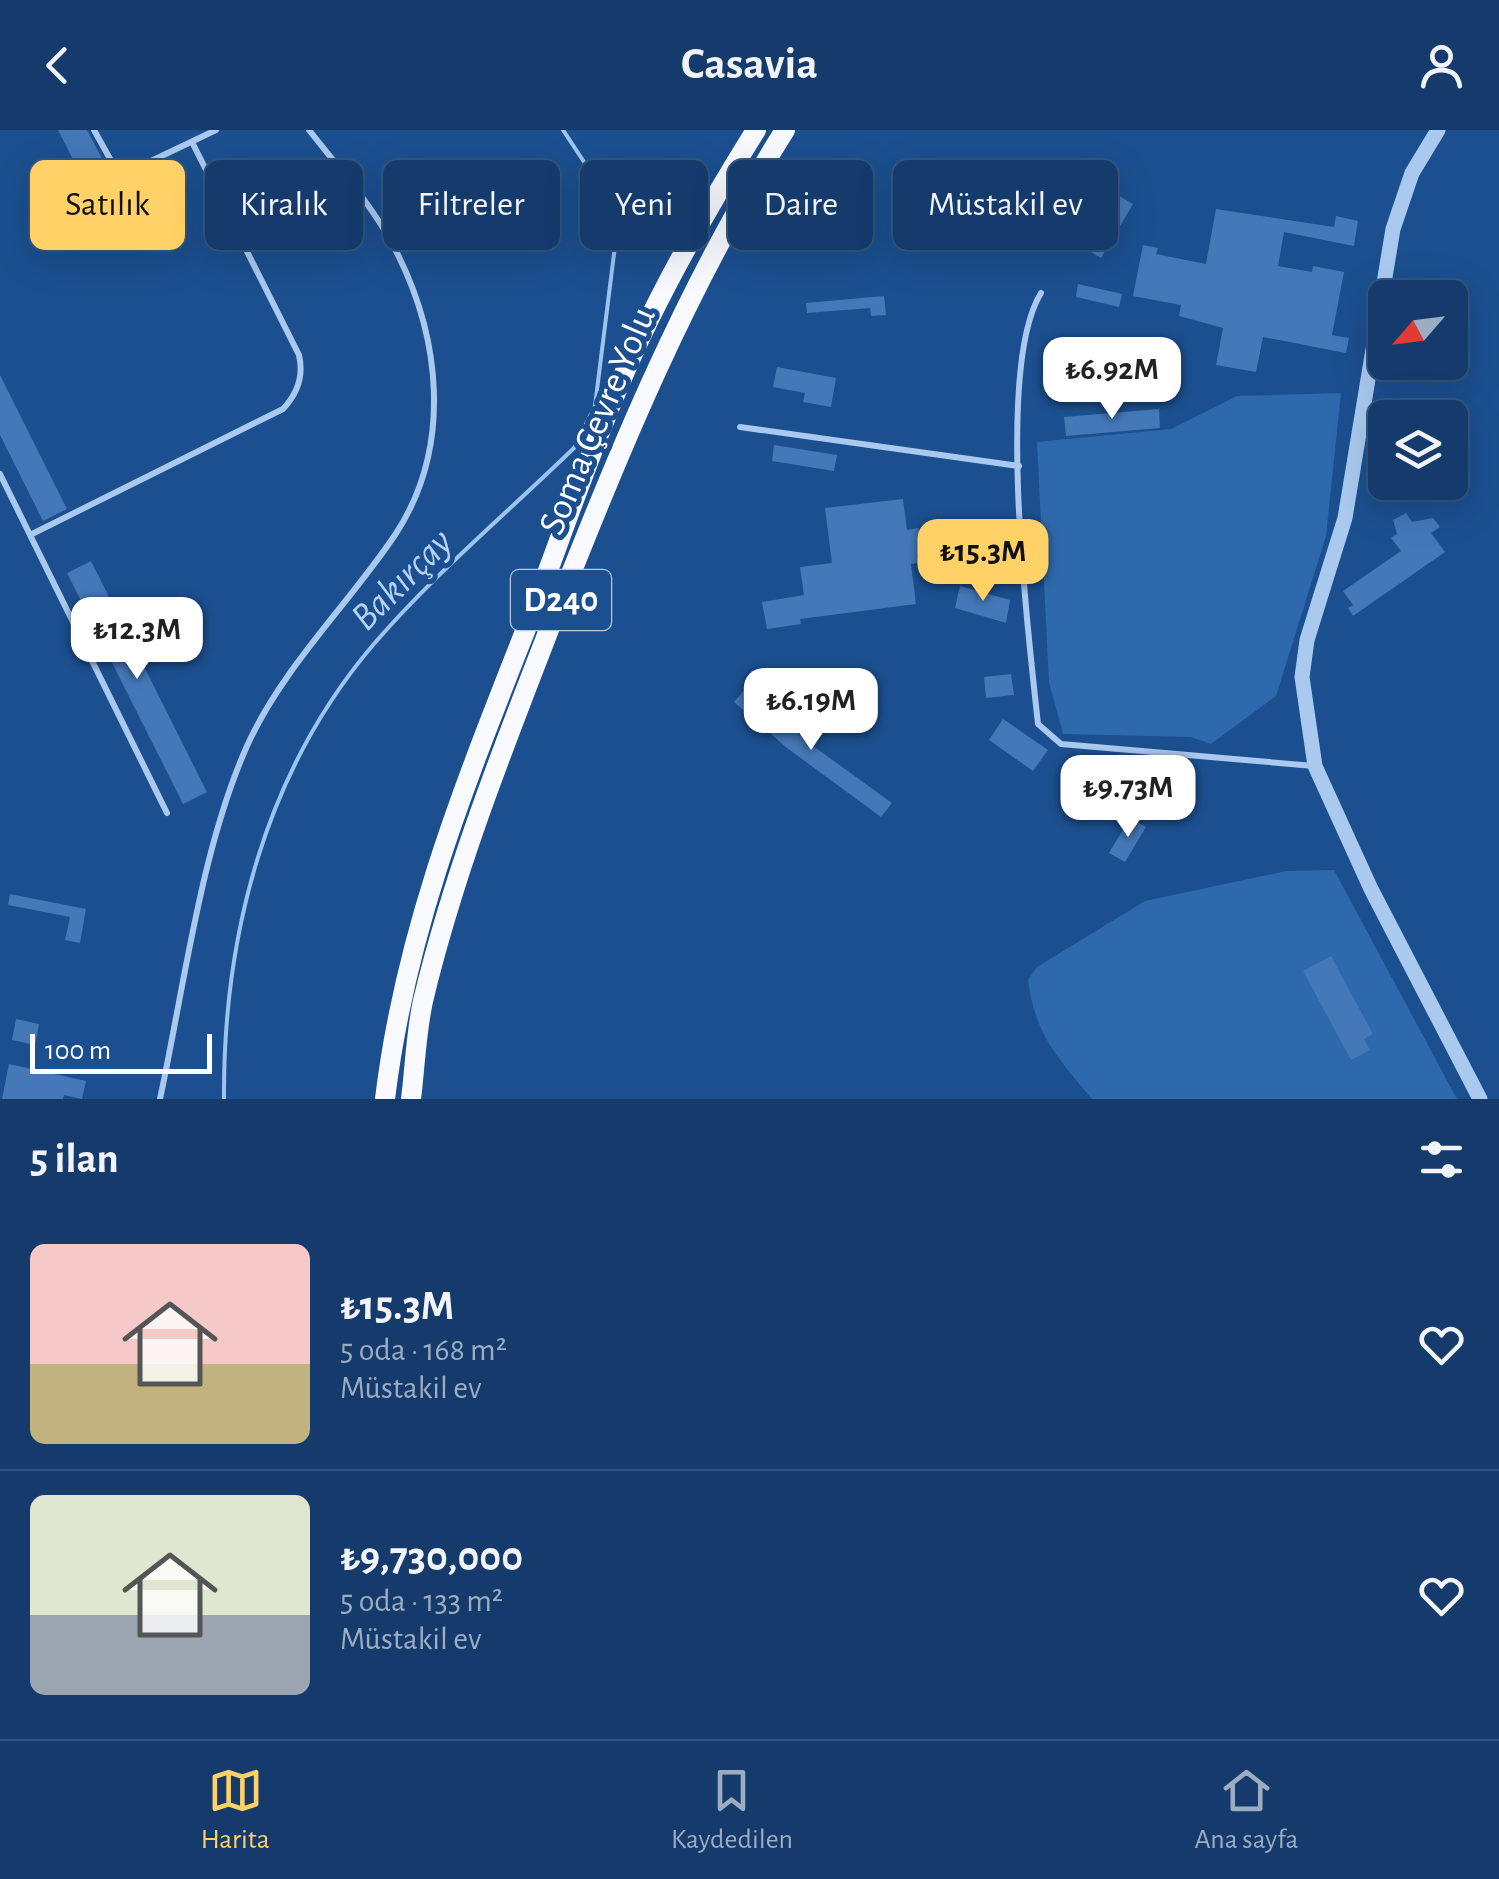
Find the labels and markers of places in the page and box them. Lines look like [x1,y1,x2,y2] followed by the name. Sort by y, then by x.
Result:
[1031,337,1193,422] pin: ₺6.92M
[902,519,1064,604] pin: ₺15.3M
[56,597,218,682] pin: ₺12.3M
[730,668,892,753] pin: ₺6.19M
[1047,755,1209,840] pin: ₺9.73M

